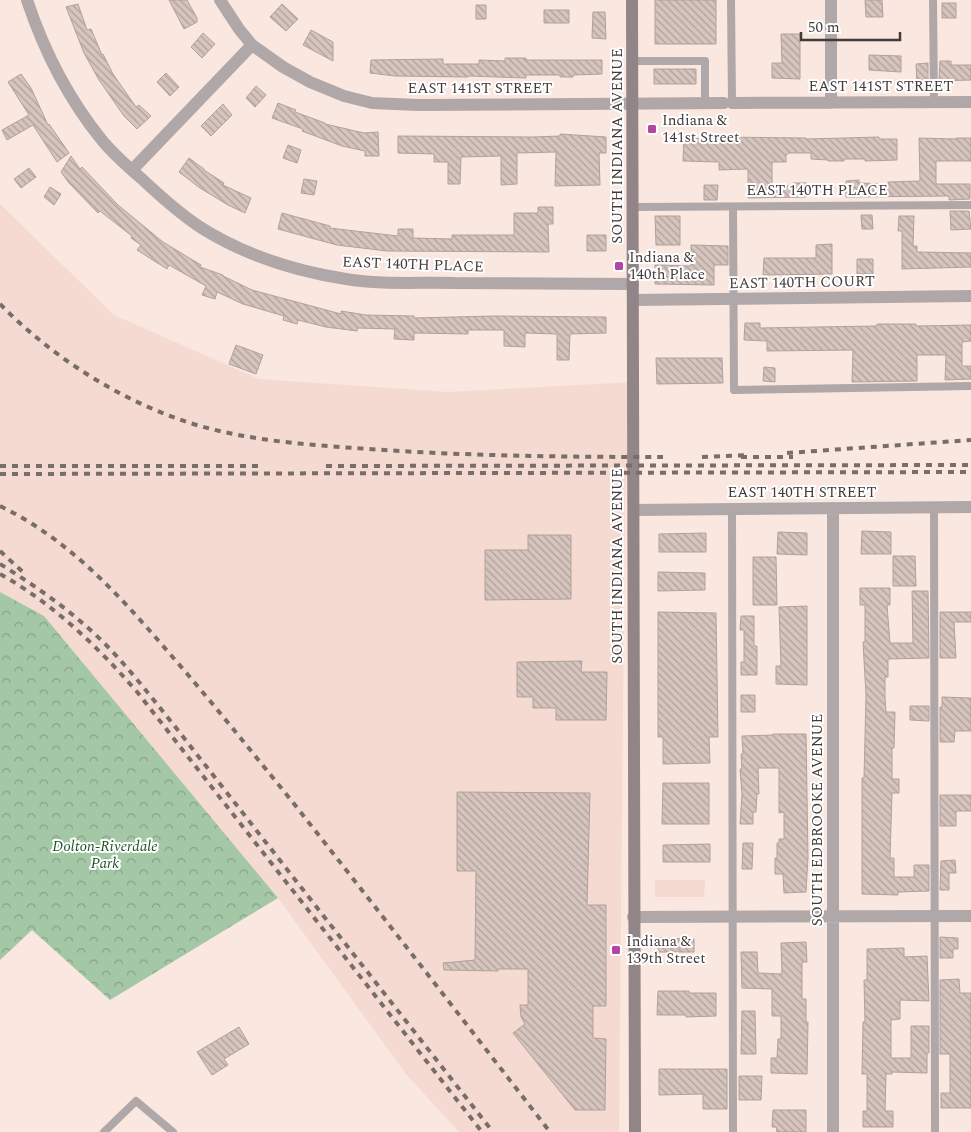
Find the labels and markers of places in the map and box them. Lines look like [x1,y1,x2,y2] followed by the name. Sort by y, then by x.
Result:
[662,109,739,149] place label: Indiana & 141st Street
[646,123,658,135] marker: Indiana & 141st Street
[629,246,705,286] place label: Indiana & 140th Place
[613,260,625,272] marker: Indiana & 140th Place
[626,930,706,970] place label: Indiana & 139th Street
[610,944,622,956] marker: Indiana & 139th Street

